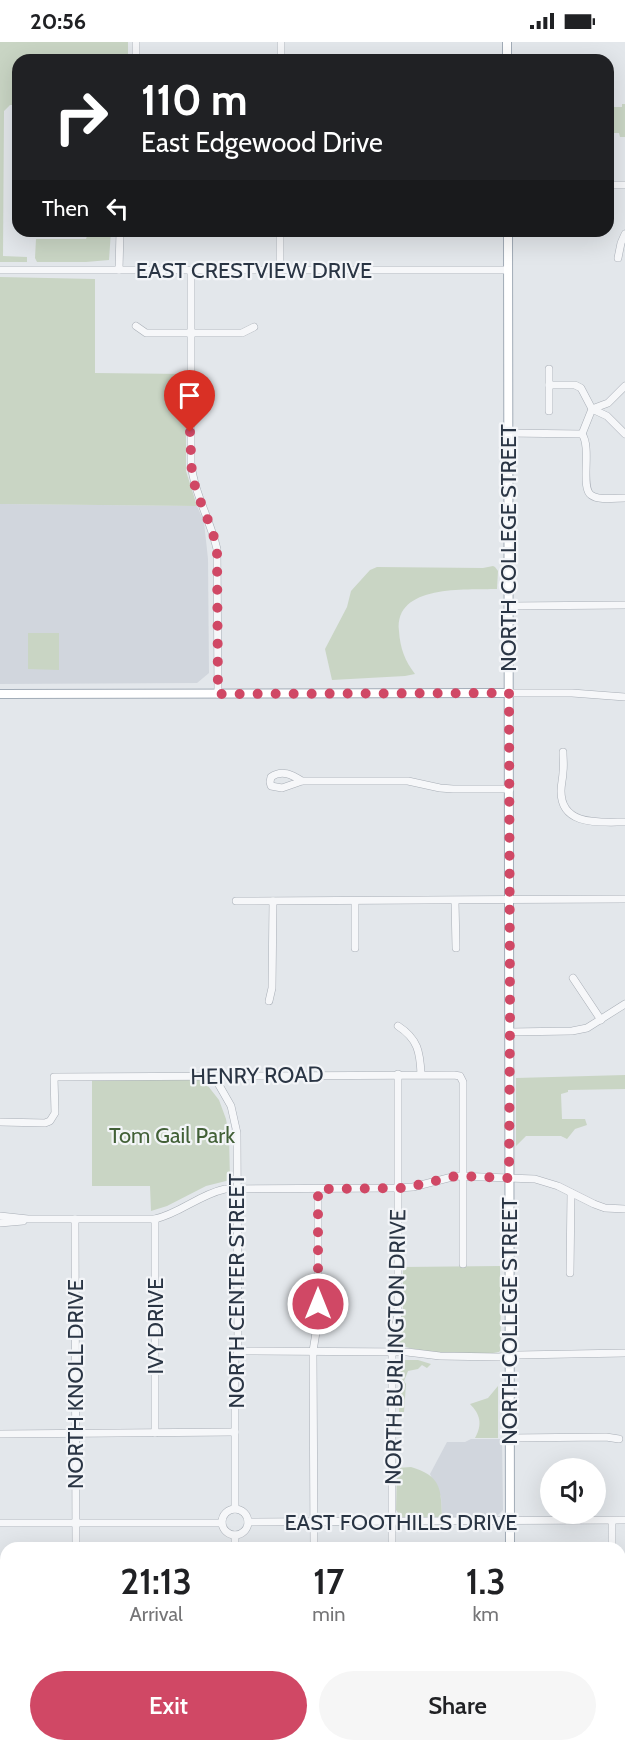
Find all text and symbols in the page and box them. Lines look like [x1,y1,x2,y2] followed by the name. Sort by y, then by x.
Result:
[30,8,86,35] text: 20:56
[141,74,248,126] text: 110 m
[42,78,120,156] icon: right
[141,126,383,159] text: East Edgewood Drive
[101,192,134,225] icon: left
[42,195,89,222] text: Then
[136,257,372,284] street label: EAST CRESTVIEW DRIVE
[164,370,215,432] pin
[173,379,206,412] icon: arrive
[495,424,522,672] street label: NORTH COLLEGE STREET
[190,1061,324,1090] street label: HENRY ROAD
[109,1122,235,1149] park label: Tom Gail Park
[223,1173,250,1408] street label: NORTH CENTER STREET
[496,1197,523,1445] street label: NORTH COLLEGE STREET
[380,1209,411,1485] street label: NORTH BURLINGTON DRIVE
[286,1272,350,1336] position arrow
[142,1278,169,1374] street label: IVY DRIVE
[62,1279,89,1489] street label: NORTH KNOLL DRIVE
[540,1458,606,1524] map controls
[540,1458,606,1524] button: sound
[284,1509,518,1536] street label: EAST FOOTHILLS DRIVE
[120,1559,192,1603] text: 21:13
[313,1559,344,1603] text: 17
[466,1559,506,1603] text: 1.3
[130,1602,183,1626] text: Arrival
[312,1602,345,1626] text: min
[472,1602,499,1626] text: km
[30,1671,307,1740] button: Exit
[319,1671,596,1740] button: Share

